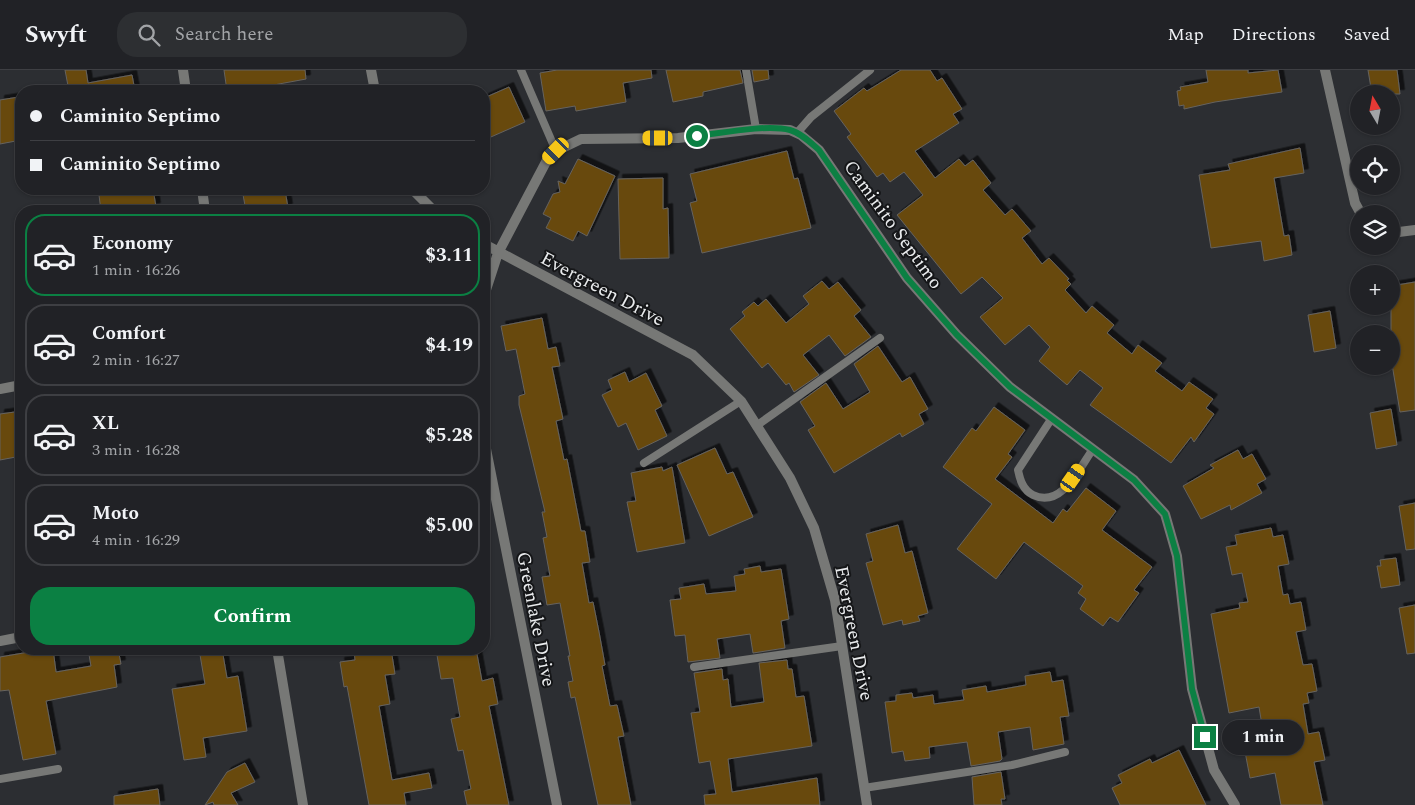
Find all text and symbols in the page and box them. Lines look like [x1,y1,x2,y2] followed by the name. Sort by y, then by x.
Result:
[117,12,467,57] search box
[25,17,87,53] text: Swyft
[175,20,273,49] text: Search here
[135,21,163,49] icon: search
[1168,21,1204,48] text: Map
[1232,21,1316,48] text: Directions
[1344,21,1390,48] text: Saved
[1350,85,1400,135] north arrow
[1350,85,1400,375] map controls
[60,102,220,131] text: Caminito Septimo
[686,125,708,147] route start
[643,131,673,146] car
[540,135,571,167] car
[1350,145,1400,195] button: locate
[60,150,220,179] text: Caminito Septimo
[836,154,950,296] street label: Caminito Septimo
[1350,205,1400,255] button: layers
[92,229,173,258] text: Economy
[32,233,77,278] icon: car
[425,241,473,270] text: $3.11
[535,244,669,334] street label: Evergreen Drive
[92,258,180,282] text: 1 min · 16:26
[1350,265,1400,315] button: +
[92,319,166,348] text: Comfort
[32,323,77,368] icon: car
[1350,325,1400,375] button: −
[425,331,473,360] text: $4.19
[92,348,180,372] text: 2 min · 16:27
[92,409,119,438] text: XL
[32,413,77,458] icon: car
[425,421,473,450] text: $5.28
[92,438,180,462] text: 3 min · 16:28
[1058,461,1087,495] car
[92,499,139,528] text: Moto
[32,503,77,548] icon: car
[425,511,473,540] text: $5.00
[92,528,180,552] text: 4 min · 16:29
[508,549,563,689] street label: Greenlake Drive
[826,563,881,703] street label: Evergreen Drive
[30,587,475,645] button: Confirm
[1222,720,1305,754] callout: 1 min
[1242,725,1284,749] text: 1 min
[1194,726,1216,748] route end

